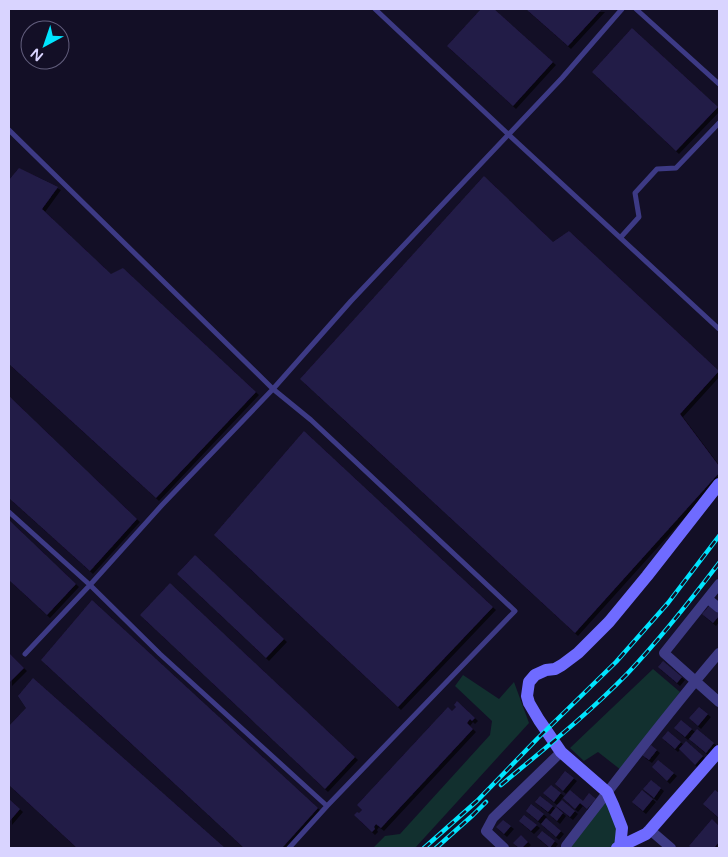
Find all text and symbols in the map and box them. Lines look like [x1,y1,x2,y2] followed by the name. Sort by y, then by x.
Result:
[20,20,70,70] north arrow
[27,44,47,65] text: N

